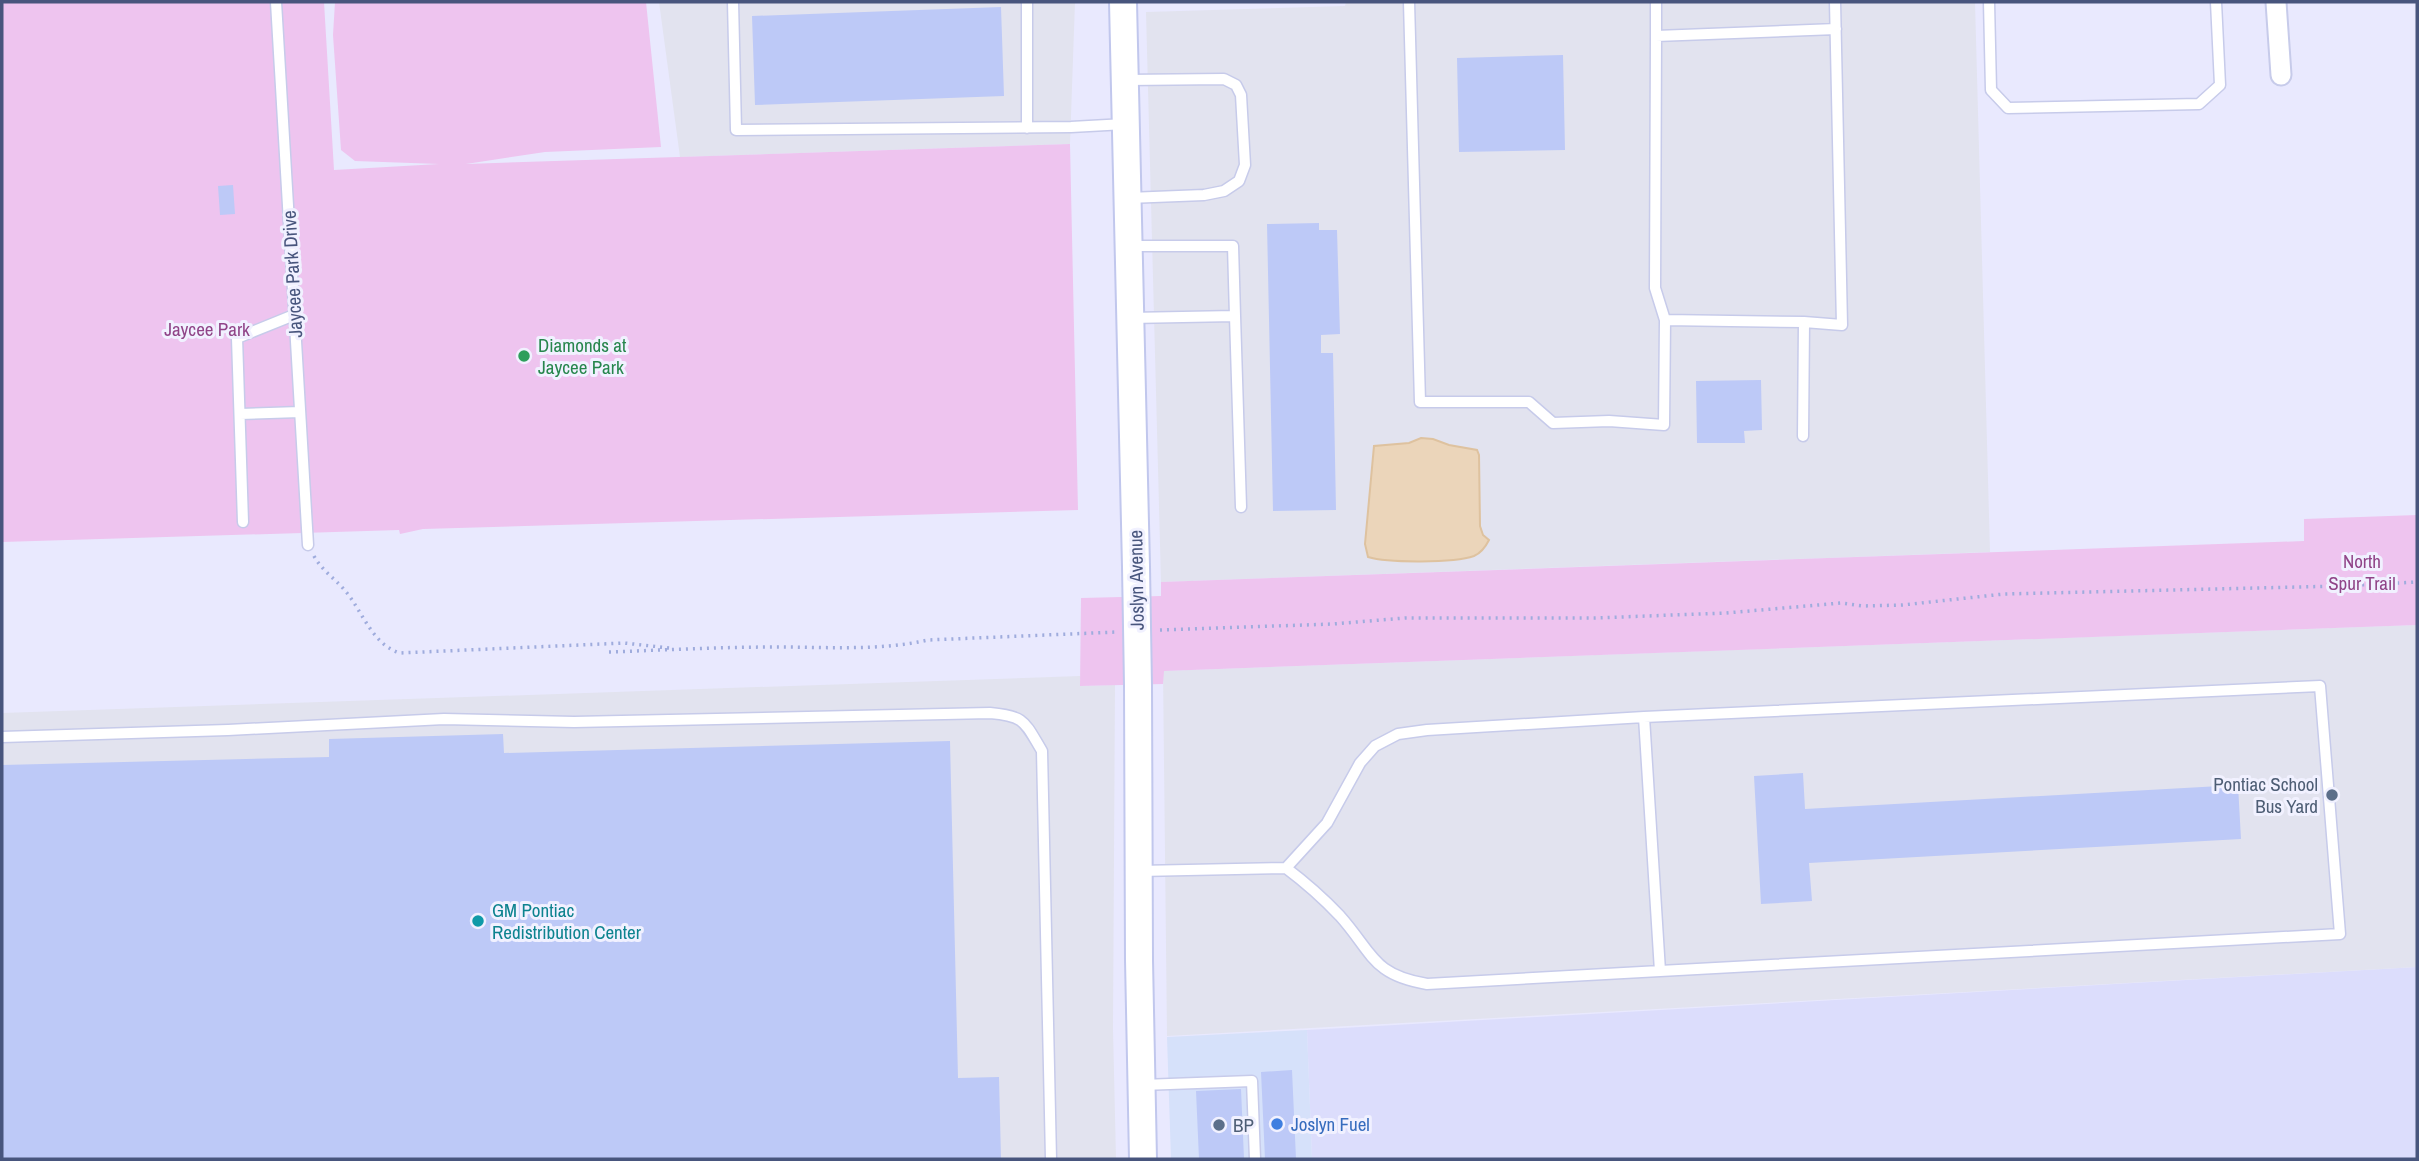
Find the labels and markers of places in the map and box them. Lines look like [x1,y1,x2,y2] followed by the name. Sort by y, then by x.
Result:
[538,332,627,380] place label: Diamonds at Jaycee Park
[516,348,532,364] marker: Diamonds at Jaycee Park
[2213,771,2318,819] place label: Pontiac School Bus Yard
[2324,787,2340,803] marker: Pontiac School Bus Yard
[492,897,642,945] place label: GM Pontiac Redistribution Center
[470,913,486,929] marker: GM Pontiac Redistribution Center
[1291,1111,1370,1137] place label: Joslyn Fuel
[1233,1112,1254,1138] place label: BP
[1269,1116,1285,1132] marker: Joslyn Fuel
[1211,1117,1227,1133] marker: BP

